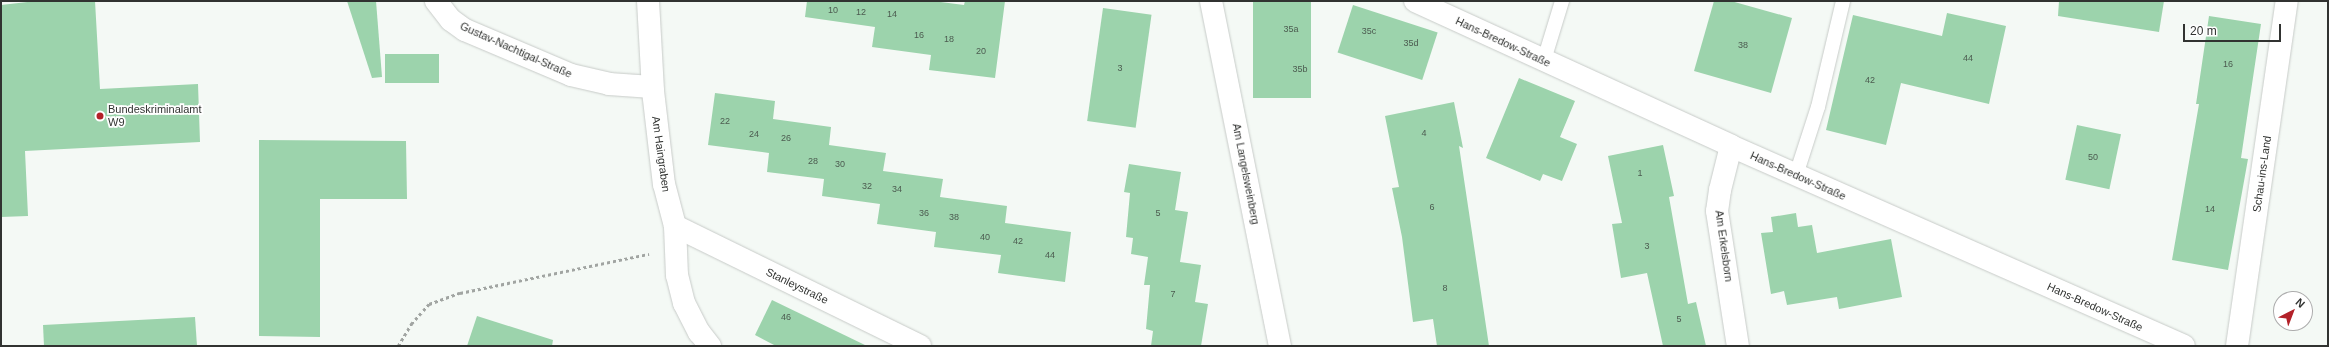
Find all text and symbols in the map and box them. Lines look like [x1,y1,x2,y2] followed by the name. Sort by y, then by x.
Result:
[828,5,838,15] house number: 10
[856,7,866,17] house number: 12
[887,9,897,19] house number: 14
[1453,14,1553,70] street label: Hans-Bredow-Straße
[2185,16,2283,42] scale bar
[458,19,574,81] street label: Gustav-Nachtigal-Straße
[1283,24,1299,34] house number: 35a
[2190,24,2217,38] text: 20 m
[1362,26,1376,36] house number: 35c
[914,30,924,40] house number: 16
[944,34,954,44] house number: 18
[1403,38,1419,48] house number: 35d
[1738,40,1748,50] house number: 38
[976,46,986,56] house number: 20
[1963,53,1973,63] house number: 44
[2223,59,2233,69] house number: 16
[1117,63,1123,73] house number: 3
[1292,64,1308,74] house number: 35b
[1865,75,1875,85] house number: 42
[108,103,202,129] place label: Bundeskriminalamt W9
[95,111,105,121] marker: Bundeskriminalamt W9
[649,115,673,193] street label: Am Haingraben
[720,116,730,126] house number: 22
[1230,122,1262,226] street label: Am Langelsweinberg
[1421,128,1427,138] house number: 4
[749,129,759,139] house number: 24
[781,133,791,143] house number: 26
[2250,135,2274,213] street label: Schau-ins-Land
[1748,149,1848,203] street label: Hans-Bredow-Straße
[2088,152,2098,162] house number: 50
[808,156,818,166] house number: 28
[835,159,845,169] house number: 30
[1637,168,1643,178] house number: 1
[862,181,872,191] house number: 32
[892,184,902,194] house number: 34
[1429,202,1435,212] house number: 6
[2205,204,2215,214] house number: 14
[919,208,929,218] house number: 36
[1155,208,1161,218] house number: 5
[1712,209,1736,283] street label: Am Erkelsborn
[949,212,959,222] house number: 38
[980,232,990,242] house number: 40
[1013,236,1023,246] house number: 42
[1644,241,1650,251] house number: 3
[1045,250,1055,260] house number: 44
[764,265,830,307] street label: Stanleystraße
[2045,280,2145,334] street label: Hans-Bredow-Straße
[1442,283,1448,293] house number: 8
[1170,289,1176,299] house number: 7
[2273,291,2313,331] north arrow
[2293,296,2307,310] text: N
[781,312,791,322] house number: 46
[1676,314,1682,324] house number: 5

